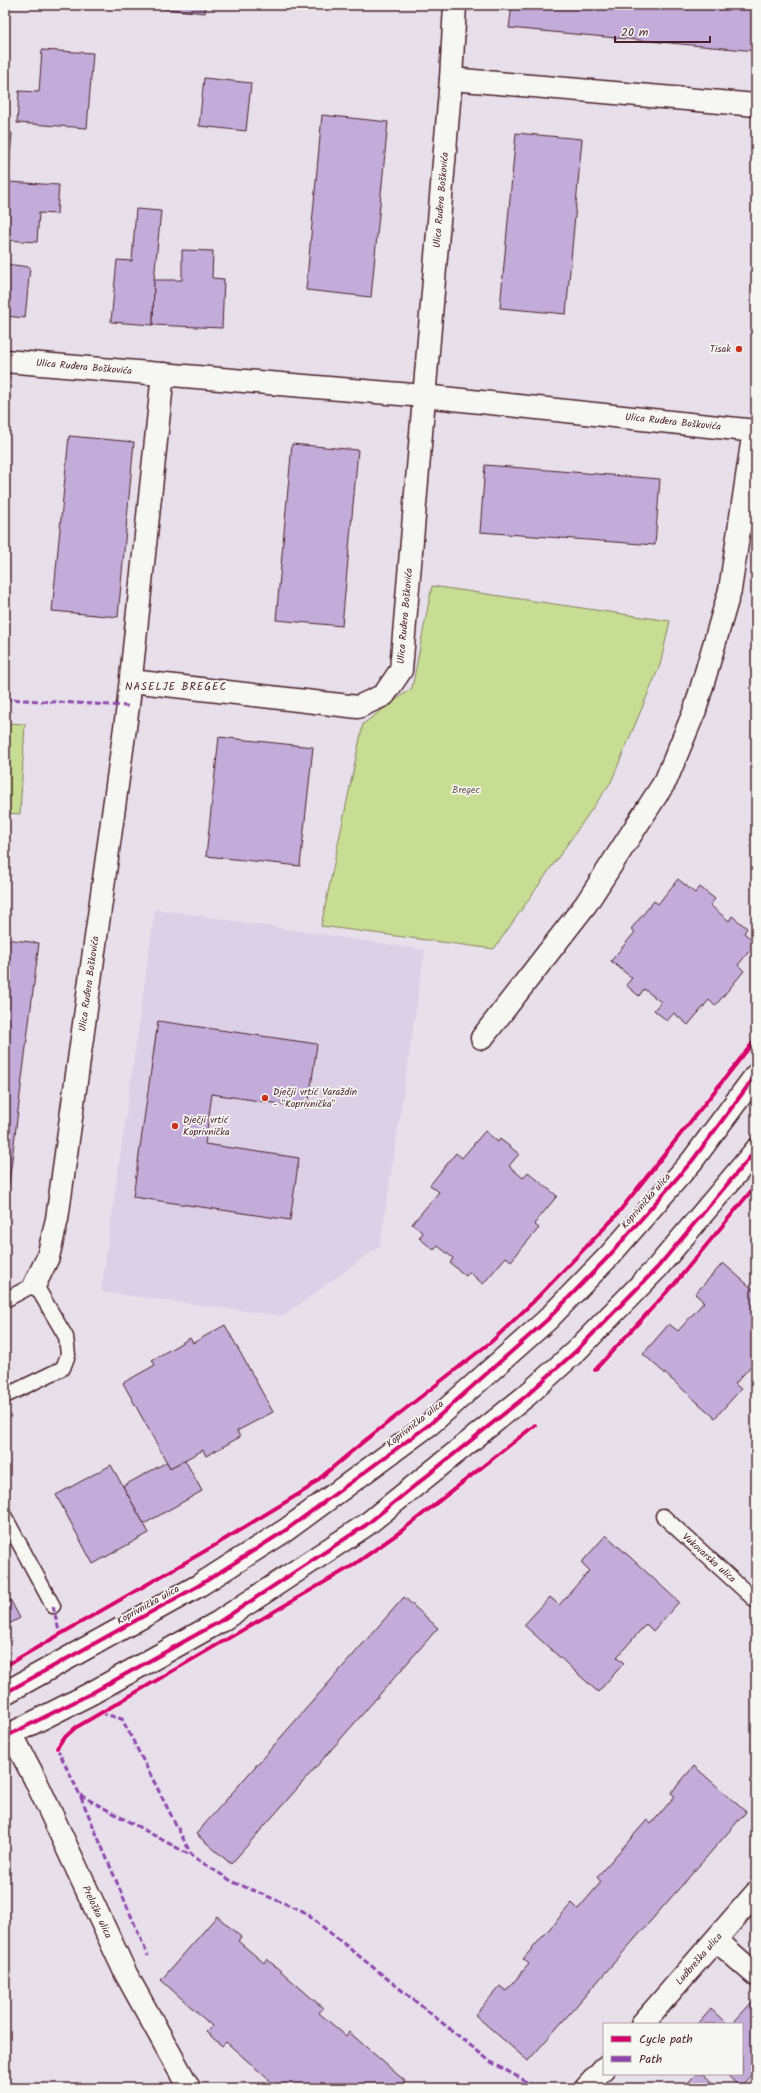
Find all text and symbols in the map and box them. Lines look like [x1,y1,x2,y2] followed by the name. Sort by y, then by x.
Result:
[615,18,710,44] scale bar
[621,23,649,42] text: 20 m
[429,151,453,249] street label: Ulica Ruđera Boškovića
[710,341,731,357] place label: Tisak
[734,344,744,354] marker: Tisak
[35,355,133,379] street label: Ulica Ruđera Boškovića
[624,409,722,435] street label: Ulica Ruđera Boškovića
[393,567,417,665] street label: Ulica Ruđera Boškovića
[125,678,227,696] district label: NASELJE BREGEC
[452,782,480,798] park label: Bregec
[74,935,104,1033] street label: Ulica Ruđera Boškovića
[273,1084,357,1112] place label: Dječji vrtić Varaždin - "Koprivnička"
[260,1093,270,1103] marker: Dječji vrtić Varaždin - "Koprivnička"
[183,1112,230,1140] place label: Dječji vrtić Koprivnička
[170,1121,180,1131] marker: Dječji vrtić Koprivnička
[617,1169,675,1232] street label: Koprivnička ulica
[383,1396,448,1452] street label: Koprivnička ulica
[678,1529,740,1587] street label: Vukovarska ulica
[114,1581,183,1629] street label: Koprivnička ulica
[78,1883,116,1941] street label: Preloška ulica
[672,1929,726,1989] street label: Ludbreška ulica
[603,2023,743,2075] legend
[639,2030,693,2049] text: Cycle path
[639,2050,662,2069] text: Path

